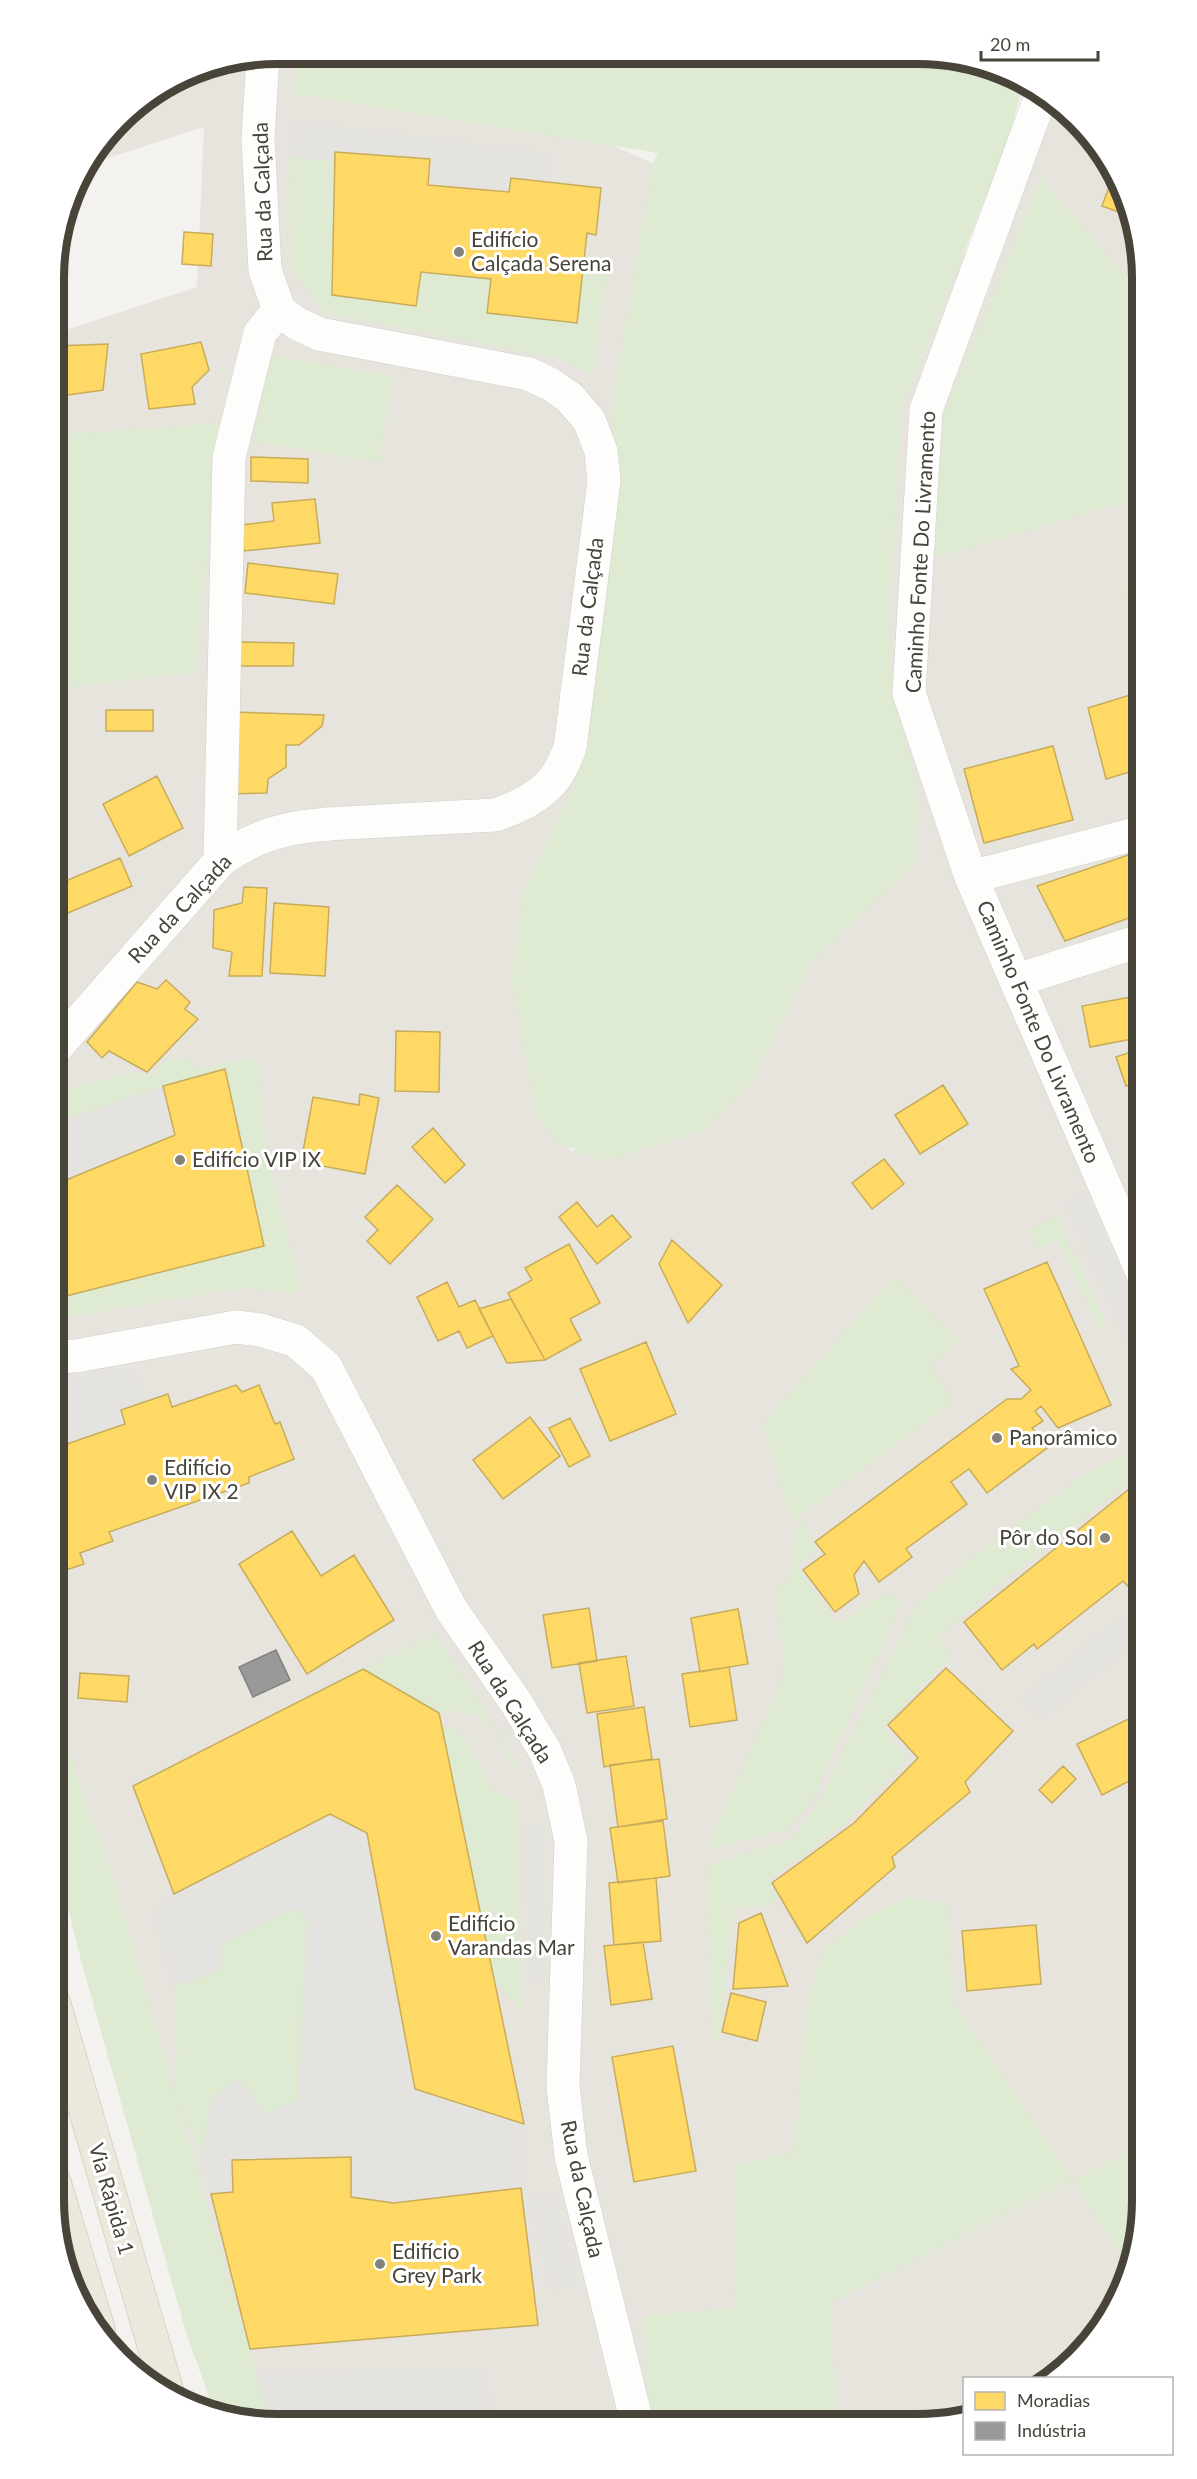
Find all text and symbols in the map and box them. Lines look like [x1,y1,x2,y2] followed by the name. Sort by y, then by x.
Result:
[981,24,1098,62] scale bar
[990,33,1030,55] text: 20 m
[247,122,276,262] street label: Rua da Calçada
[471,226,611,275] place label: Edifício Calçada Serena
[452,245,466,259] marker: Edifício Calçada Serena
[900,410,939,694] street label: Caminho Fonte Do Livramento
[566,536,607,678] street label: Rua da Calçada
[122,848,236,968] street label: Rua da Calçada
[973,896,1106,1167] street label: Caminho Fonte Do Livramento
[192,1146,321,1171] place label: Edifício VIP IX
[173,1153,187,1167] marker: Edifício VIP IX
[1009,1424,1117,1449] place label: Panorâmico
[990,1431,1004,1445] marker: Panorâmico
[164,1454,239,1503] place label: Edifício VIP IX 2
[145,1473,159,1487] marker: Edifício VIP IX 2
[999,1524,1093,1549] place label: Pôr do Sol
[1098,1531,1112,1545] marker: Pôr do Sol
[464,1635,559,1767] street label: Rua da Calçada
[448,1910,575,1959] place label: Edifício Varandas Mar
[429,1929,443,1943] marker: Edifício Varandas Mar
[557,2118,610,2260] street label: Rua da Calçada
[85,2140,140,2257] street label: Via Rápida 1
[392,2238,482,2287] place label: Edifício Grey Park
[373,2257,387,2271] marker: Edifício Grey Park
[963,2377,1173,2455] legend
[1017,2389,1090,2411] text: Moradias
[1017,2419,1086,2441] text: Indústria

